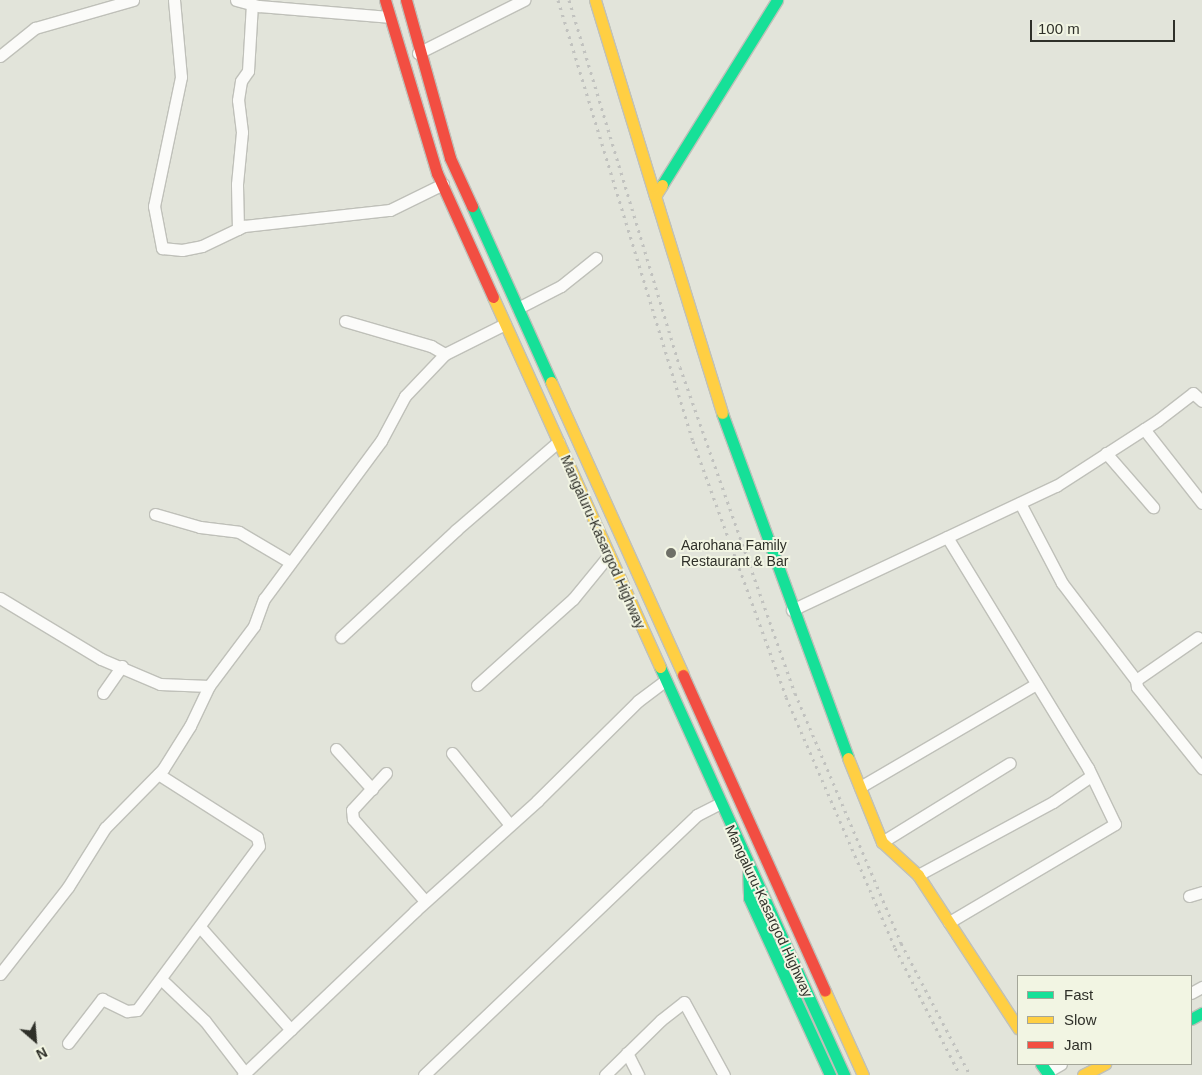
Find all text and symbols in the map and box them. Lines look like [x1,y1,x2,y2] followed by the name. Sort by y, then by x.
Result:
[1032,10,1177,42] scale bar
[1038,20,1080,37] text: 100 m
[557,453,649,631] street label: Mangaluru-Kasargod Highway
[681,537,788,570] place label: Aarohana Family Restaurant & Bar
[665,547,677,559] marker: Aarohana Family Restaurant & Bar
[722,822,816,1000] street label: Mangaluru-Kasargod Highway
[1017,975,1192,1065] legend
[1064,986,1093,1003] text: Fast
[1064,1011,1097,1028] text: Slow
[10,1015,60,1065] north arrow
[1064,1036,1092,1053] text: Jam
[34,1044,50,1063] text: N

